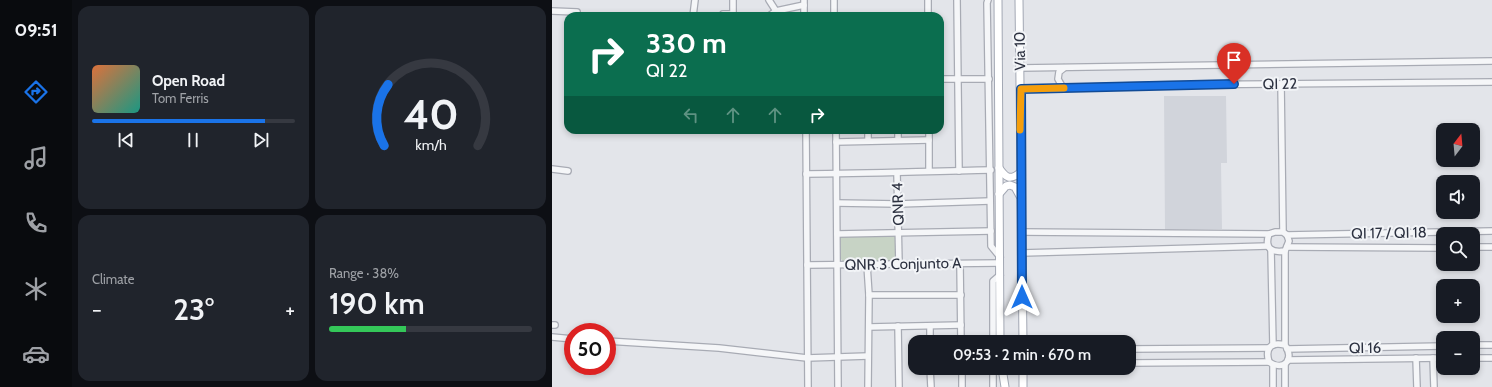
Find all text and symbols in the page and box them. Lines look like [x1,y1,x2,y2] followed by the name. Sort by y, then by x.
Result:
[14,19,58,41] text: 09:51
[646,26,727,60] text: 330 m
[580,28,632,80] icon: right
[1011,31,1029,71] street label: Via 10
[1217,43,1251,84] pin
[1223,49,1245,71] icon: arrive
[646,60,687,82] text: QI 22
[152,72,225,90] text: Open Road
[1263,75,1298,93] street label: QI 22
[22,78,50,106] icon: directions
[403,88,458,138] text: 40
[152,90,209,106] text: Tom Ferris
[680,104,702,126] icon: left
[722,104,744,126] icon: ahead
[764,104,786,126] icon: ahead
[806,104,828,126] icon: right
[1436,123,1480,167] north arrow
[1436,123,1480,375] map controls
[115,129,137,151] icon: previous
[182,129,204,151] icon: pause
[250,129,272,151] icon: next
[415,135,446,153] text: km/h
[22,144,50,172] icon: music
[1436,175,1480,219] button: sound
[888,182,908,226] street label: QNR 4
[22,209,50,237] icon: phone
[1351,223,1427,243] street label: QI 17 / QI 18
[1436,227,1480,271] button: search
[844,254,962,274] street label: QNR 3 Conjunto A
[329,265,399,281] text: Range · 38%
[92,271,134,287] text: Climate
[22,275,50,303] icon: climate
[1001,276,1043,318] position arrow
[1436,279,1480,323] button: +
[329,285,425,322] text: 190 km
[173,291,214,328] text: 23°
[92,296,102,323] text: −
[285,296,295,323] text: +
[564,323,616,375] speed limit sign: 50
[1436,331,1480,375] button: −
[1349,339,1381,357] street label: QI 16
[22,340,50,368] icon: car
[953,346,1091,364] text: 09:53 · 2 min · 670 m

